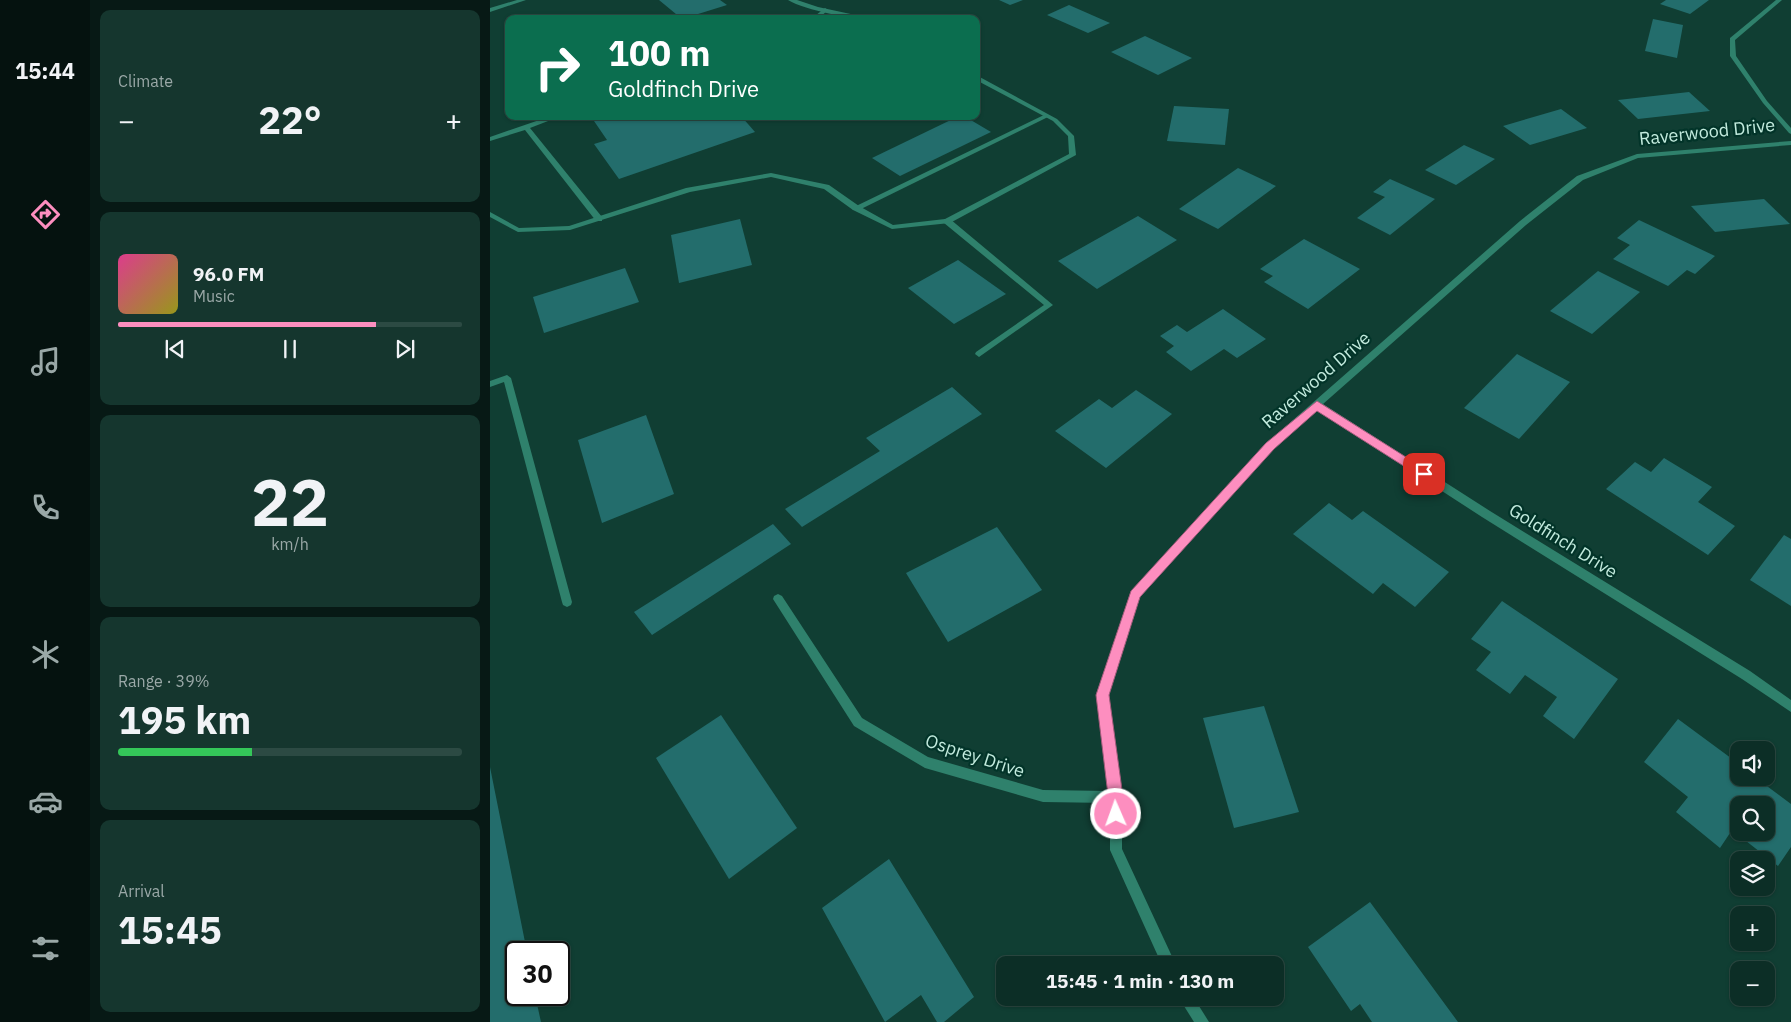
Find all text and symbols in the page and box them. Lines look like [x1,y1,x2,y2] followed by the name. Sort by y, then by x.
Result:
[608,30,711,76] text: 100 m
[525,35,590,100] icon: right
[15,56,75,85] text: 15:44
[118,71,173,91] text: Climate
[608,74,759,103] text: Goldfinch Drive
[258,95,322,144] text: 22°
[118,102,135,139] text: −
[445,102,462,139] text: +
[1638,113,1776,150] street label: Raverwood Drive
[28,197,63,232] icon: directions
[193,262,264,286] text: 96.0 FM
[193,286,235,306] text: Music
[1257,326,1375,433] street label: Raverwood Drive
[161,335,189,363] icon: previous
[276,335,304,363] icon: pause
[391,335,419,363] icon: next
[28,344,63,379] icon: music
[1403,453,1445,495] pin
[251,459,329,544] text: 22
[1410,460,1438,488] icon: arrive
[28,490,63,525] icon: phone
[1505,498,1622,583] street label: Goldfinch Drive
[271,534,309,554] text: km/h
[28,637,63,672] icon: climate
[118,671,210,691] text: Range · 39%
[118,695,251,744] text: 195 km
[922,729,1028,782] street label: Osprey Drive
[1730,741,1775,1006] map controls
[1730,741,1775,786] button: sound
[28,784,63,819] icon: car
[1089,787,1141,839] position arrow
[1730,796,1775,841] button: search
[1730,851,1775,896] button: layers
[118,881,165,901] text: Arrival
[118,905,222,954] text: 15:45
[1730,906,1775,951] button: +
[28,931,63,966] icon: filters
[505,941,570,1006] speed limit sign: 30
[1730,961,1775,1006] button: −
[1046,969,1234,993] text: 15:45 · 1 min · 130 m

